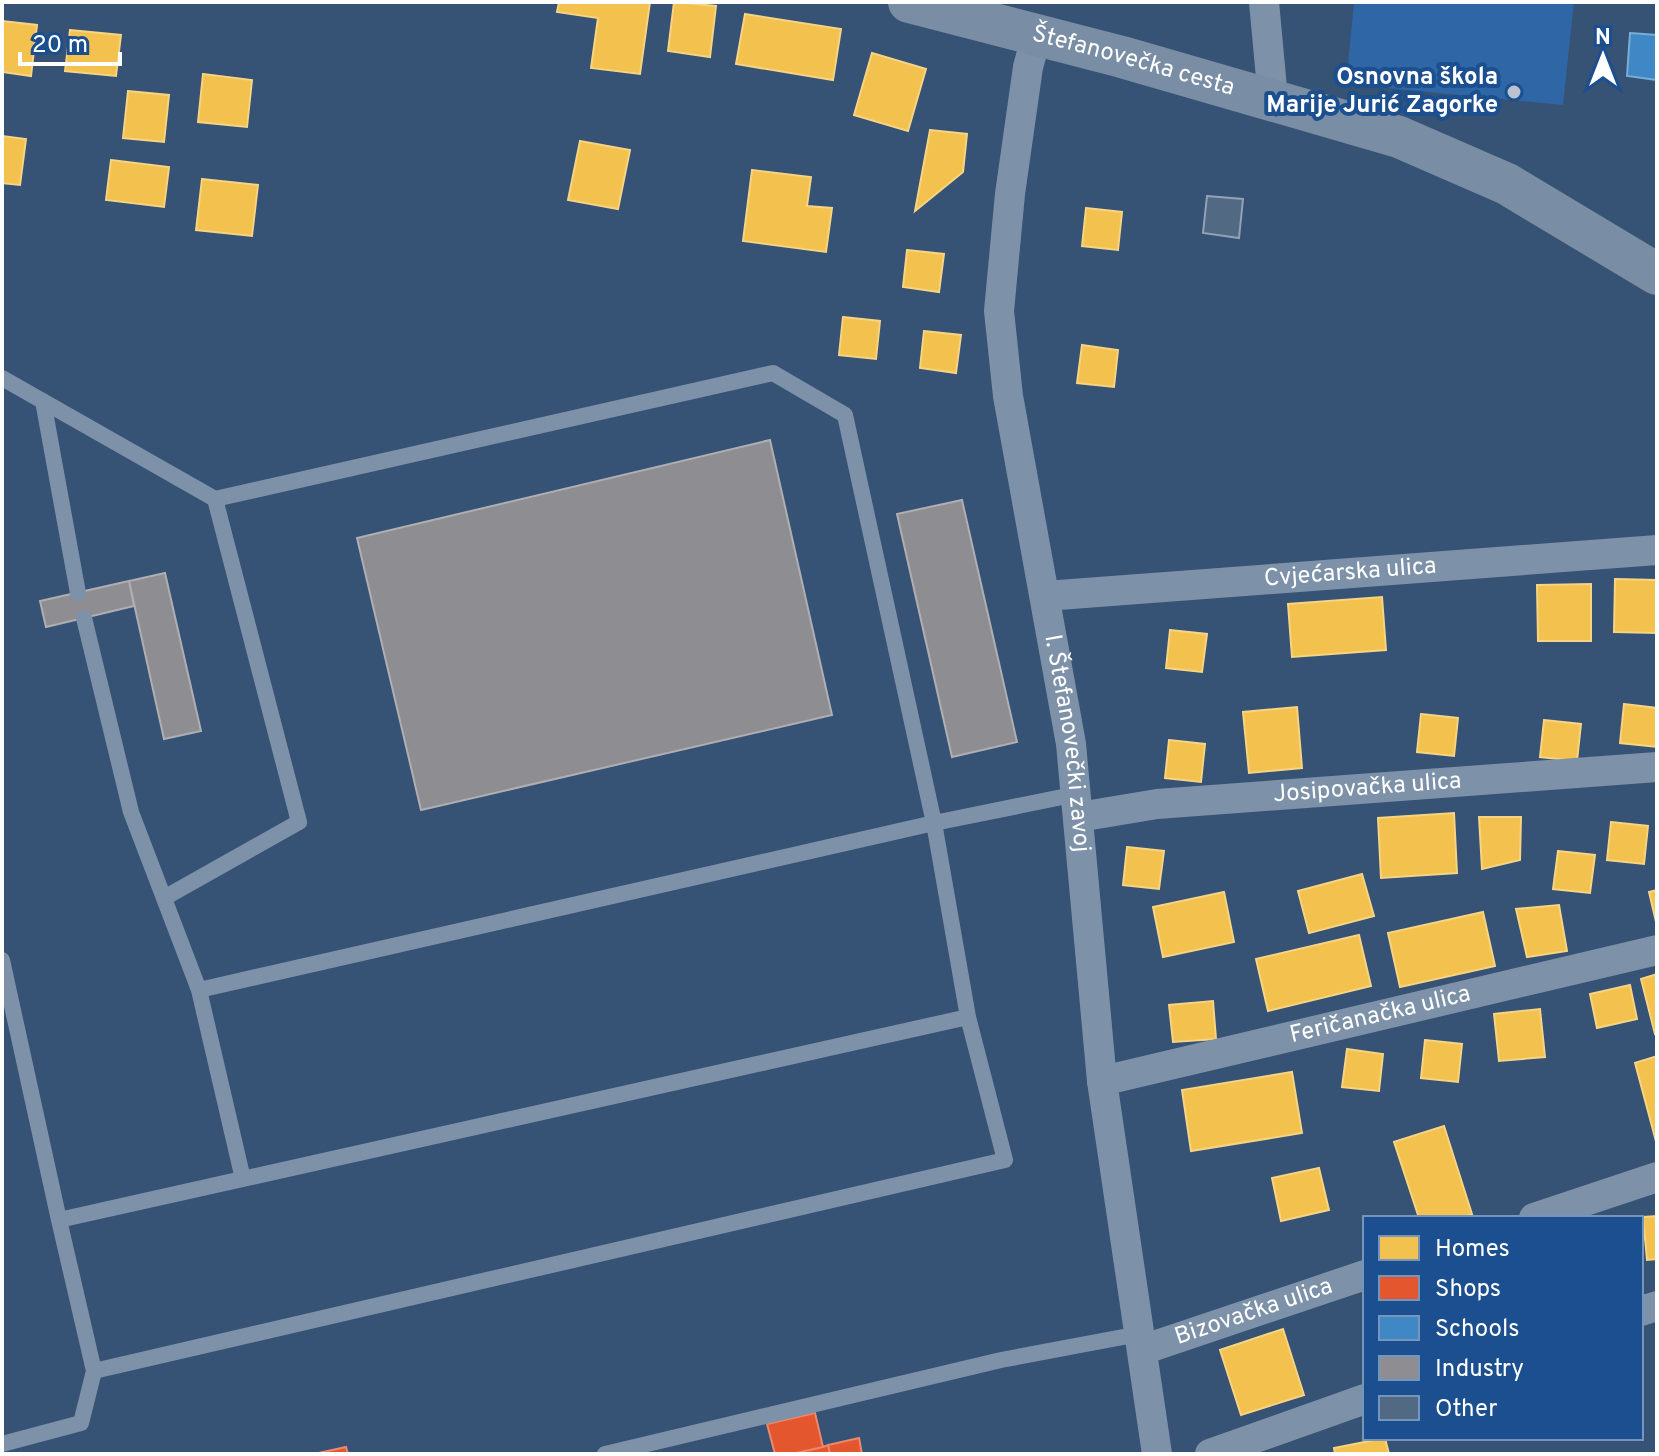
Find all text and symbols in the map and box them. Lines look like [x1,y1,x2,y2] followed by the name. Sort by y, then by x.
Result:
[20,16,120,66] scale bar
[1563,16,1643,96] north arrow
[1029,17,1238,104] street label: Štefanovečka cesta
[1595,25,1611,52] text: N
[32,31,88,61] text: 20 m
[1266,63,1498,121] place label: Osnovna škola Marije Jurić Zagorke
[1505,83,1523,101] marker: Osnovna škola Marije Jurić Zagorke
[1263,552,1437,595] street label: Cvjećarska ulica
[1036,632,1096,854] street label: I. Štefanovečki zavoj
[1272,767,1462,810] street label: Josipovačka ulica
[1287,979,1474,1051] street label: Feričanačka ulica
[1363,1216,1643,1440] legend
[1435,1235,1510,1265] text: Homes
[1171,1272,1337,1353] street label: Bizovačka ulica
[1435,1275,1501,1305] text: Shops
[1435,1315,1520,1345] text: Schools
[1435,1355,1524,1385] text: Industry
[1435,1395,1497,1425] text: Other

